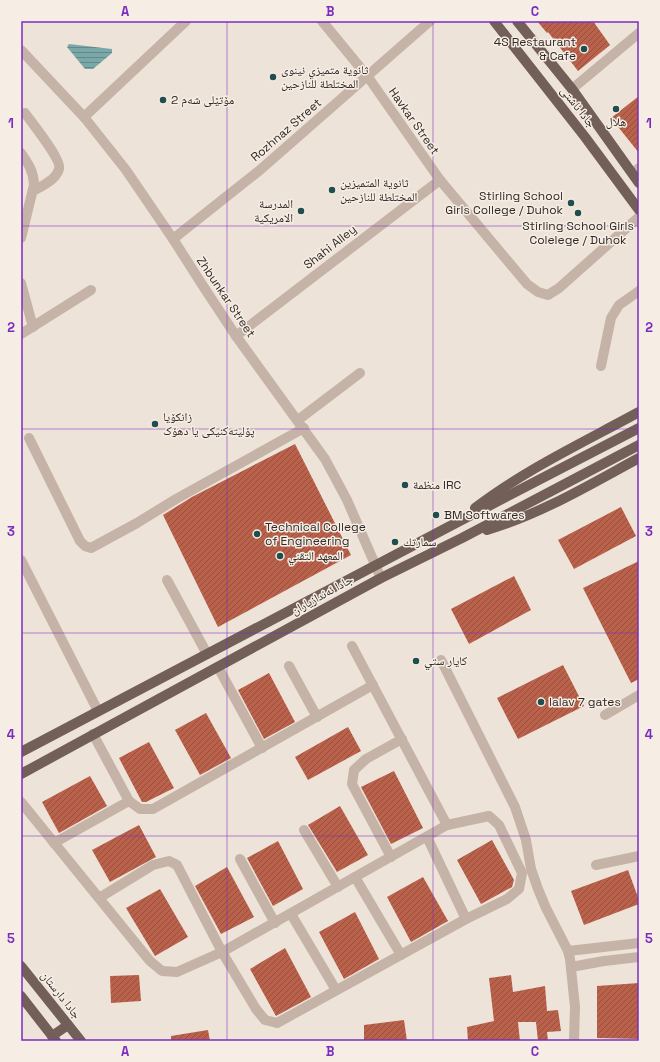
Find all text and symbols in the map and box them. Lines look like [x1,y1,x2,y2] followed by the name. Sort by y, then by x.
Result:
[121,3,130,20] text: A
[326,3,335,20] text: B
[531,3,539,20] text: C
[494,34,576,64] place label: 4S Restaurant & Cafe
[579,44,589,54] marker: 4S Restaurant & Cafe
[281,62,369,92] place label: ثانوية متميزي نينوى المختلطة للنازحين
[268,72,278,82] marker: ثانوية متميزي نينوى المختلطة للنازحين
[557,83,599,131] street label: جادا ئاشتی
[385,84,443,158] street label: Havkar Street
[171,92,234,108] place label: مۆتێلی شەم 2
[158,95,168,105] marker: مۆتێلی شەم 2
[247,95,325,165] street label: Rozhnaz Street
[611,104,621,114] marker: هلال
[606,114,626,130] place label: هلال
[8,115,14,132] text: 1
[646,115,652,132] text: 1
[340,175,417,205] place label: ثانوية المتميزين المختلطة للنازحين
[327,185,337,195] marker: ثانوية المتميزين المختلطة للنازحين
[445,188,564,218] place label: Stirling School Girls College / Duhok
[254,196,293,226] place label: المدرسة الامريكية
[566,198,576,208] marker: Stirling School Girls College / Duhok
[296,206,306,216] marker: المدرسة الامريكية
[573,208,583,218] marker: Stirling School Girls Colelege / Duhok
[522,218,634,248] place label: Stirling School Girls Colelege / Duhok
[300,221,360,273] street label: Shahi Alley
[193,253,259,341] street label: Zhbunkar Street
[7,319,15,336] text: 2
[645,319,653,336] text: 2
[163,409,255,439] place label: زانکۆیا پۆلیتەکنیکی یا دهۆک
[150,419,160,429] marker: زانکۆیا پۆلیتەکنیکی یا دهۆک
[413,477,461,493] place label: منظمة IRC
[400,480,410,490] marker: منظمة IRC
[444,507,525,523] place label: BM Softwares
[431,510,441,520] marker: BM Softwares
[265,519,366,549] place label: Technical College of Engineering
[7,523,15,540] text: 3
[645,523,653,540] text: 3
[252,529,262,539] marker: Technical College of Engineering
[403,534,437,550] place label: سمارتك
[390,537,400,547] marker: سمارتك
[288,548,343,566] place label: المعهد التقني
[275,551,285,561] marker: المعهد التقني
[288,571,356,619] street label: جادا ئەندازیاران
[424,653,467,671] place label: كايار ستي
[411,656,421,666] marker: كايار ستي
[549,694,621,710] place label: lalav 7 gates
[536,697,546,707] marker: lalav 7 gates
[7,726,15,743] text: 4
[645,726,653,743] text: 4
[7,930,15,947] text: 5
[645,930,653,947] text: 5
[37,968,85,1022] street label: جادا دارستان
[121,1043,130,1060] text: A
[326,1043,335,1060] text: B
[531,1043,539,1060] text: C

